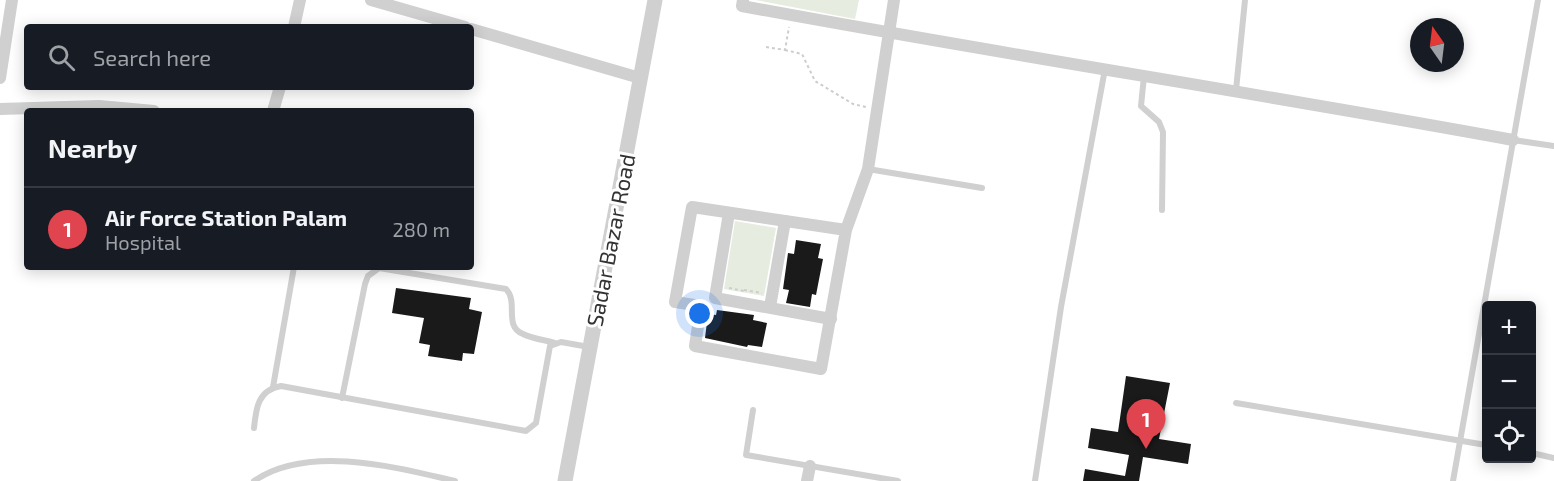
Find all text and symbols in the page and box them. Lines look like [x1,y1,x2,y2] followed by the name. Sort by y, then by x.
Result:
[1410,18,1464,72] north arrow
[24,24,474,90] search box
[45,41,78,74] icon: search
[93,44,211,70] text: Search here
[48,132,137,163] text: Nearby
[581,151,639,329] street label: Sadar Bazar Road
[105,204,347,230] text: Air Force Station Palam
[63,217,72,241] text: 1
[393,217,450,241] text: 280 m
[105,230,181,254] text: Hospital
[685,299,714,328] your location
[1482,301,1536,463] map controls
[1482,301,1536,355] button: +
[1482,355,1536,409] button: −
[1126,400,1166,449] pin: 1
[1482,409,1536,463] button: locate

